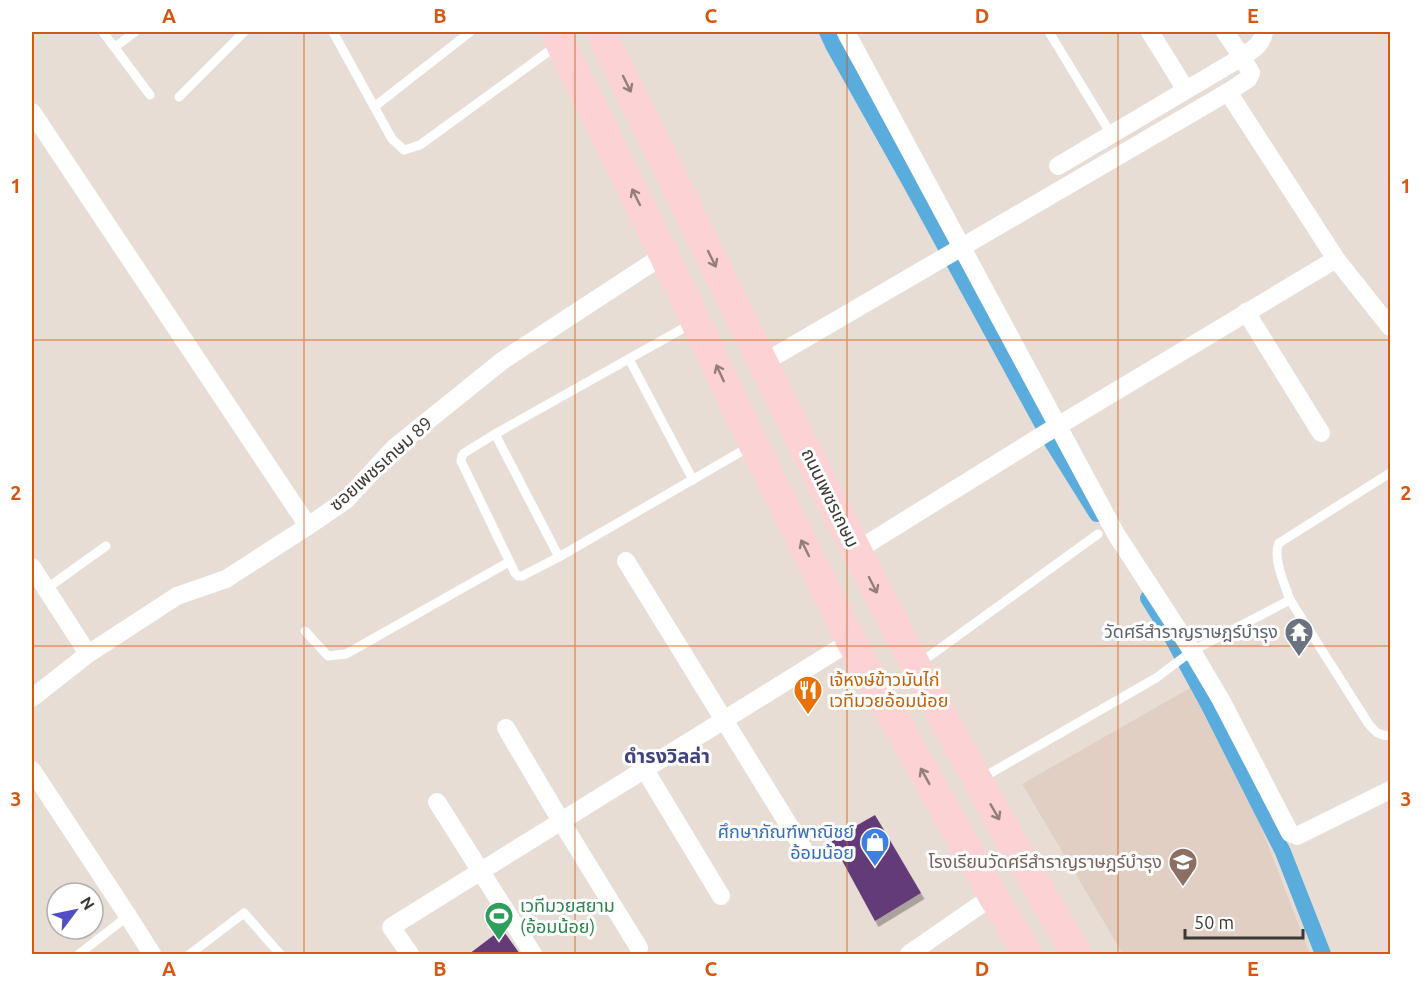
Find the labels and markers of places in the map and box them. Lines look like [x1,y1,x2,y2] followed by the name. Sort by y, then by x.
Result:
[1283,616,1315,658] temple icon: วัดศรีสําราญราษฎร์บํารุง
[1104,621,1278,643] place label: วัดศรีสําราญราษฎร์บํารุง
[829,669,948,710] place label: เจ้หงษ์ข้าวมันไก่ เวทีมวยอ้อมน้อย
[792,674,824,716] restaurant icon: เจ้หงษ์ข้าวมันไก่ เวทีมวยอ้อมน้อย
[718,821,854,862] place label: ศึกษาภัณฑ์พาณิชย์ อ้อมน้อย
[859,826,891,868] shop icon: ศึกษาภัณฑ์พาณิชย์ อ้อมน้อย
[1167,846,1199,888] school or university icon: โรงเรียนวัดศรีสําราญราษฎร์บํารุง
[929,851,1162,873] place label: โรงเรียนวัดศรีสําราญราษฎร์บํารุง
[520,895,615,937] place label: เวทีมวยสยาม (อ้อมน้อย)
[483,900,515,942] sports icon: เวทีมวยสยาม (อ้อมน้อย)

